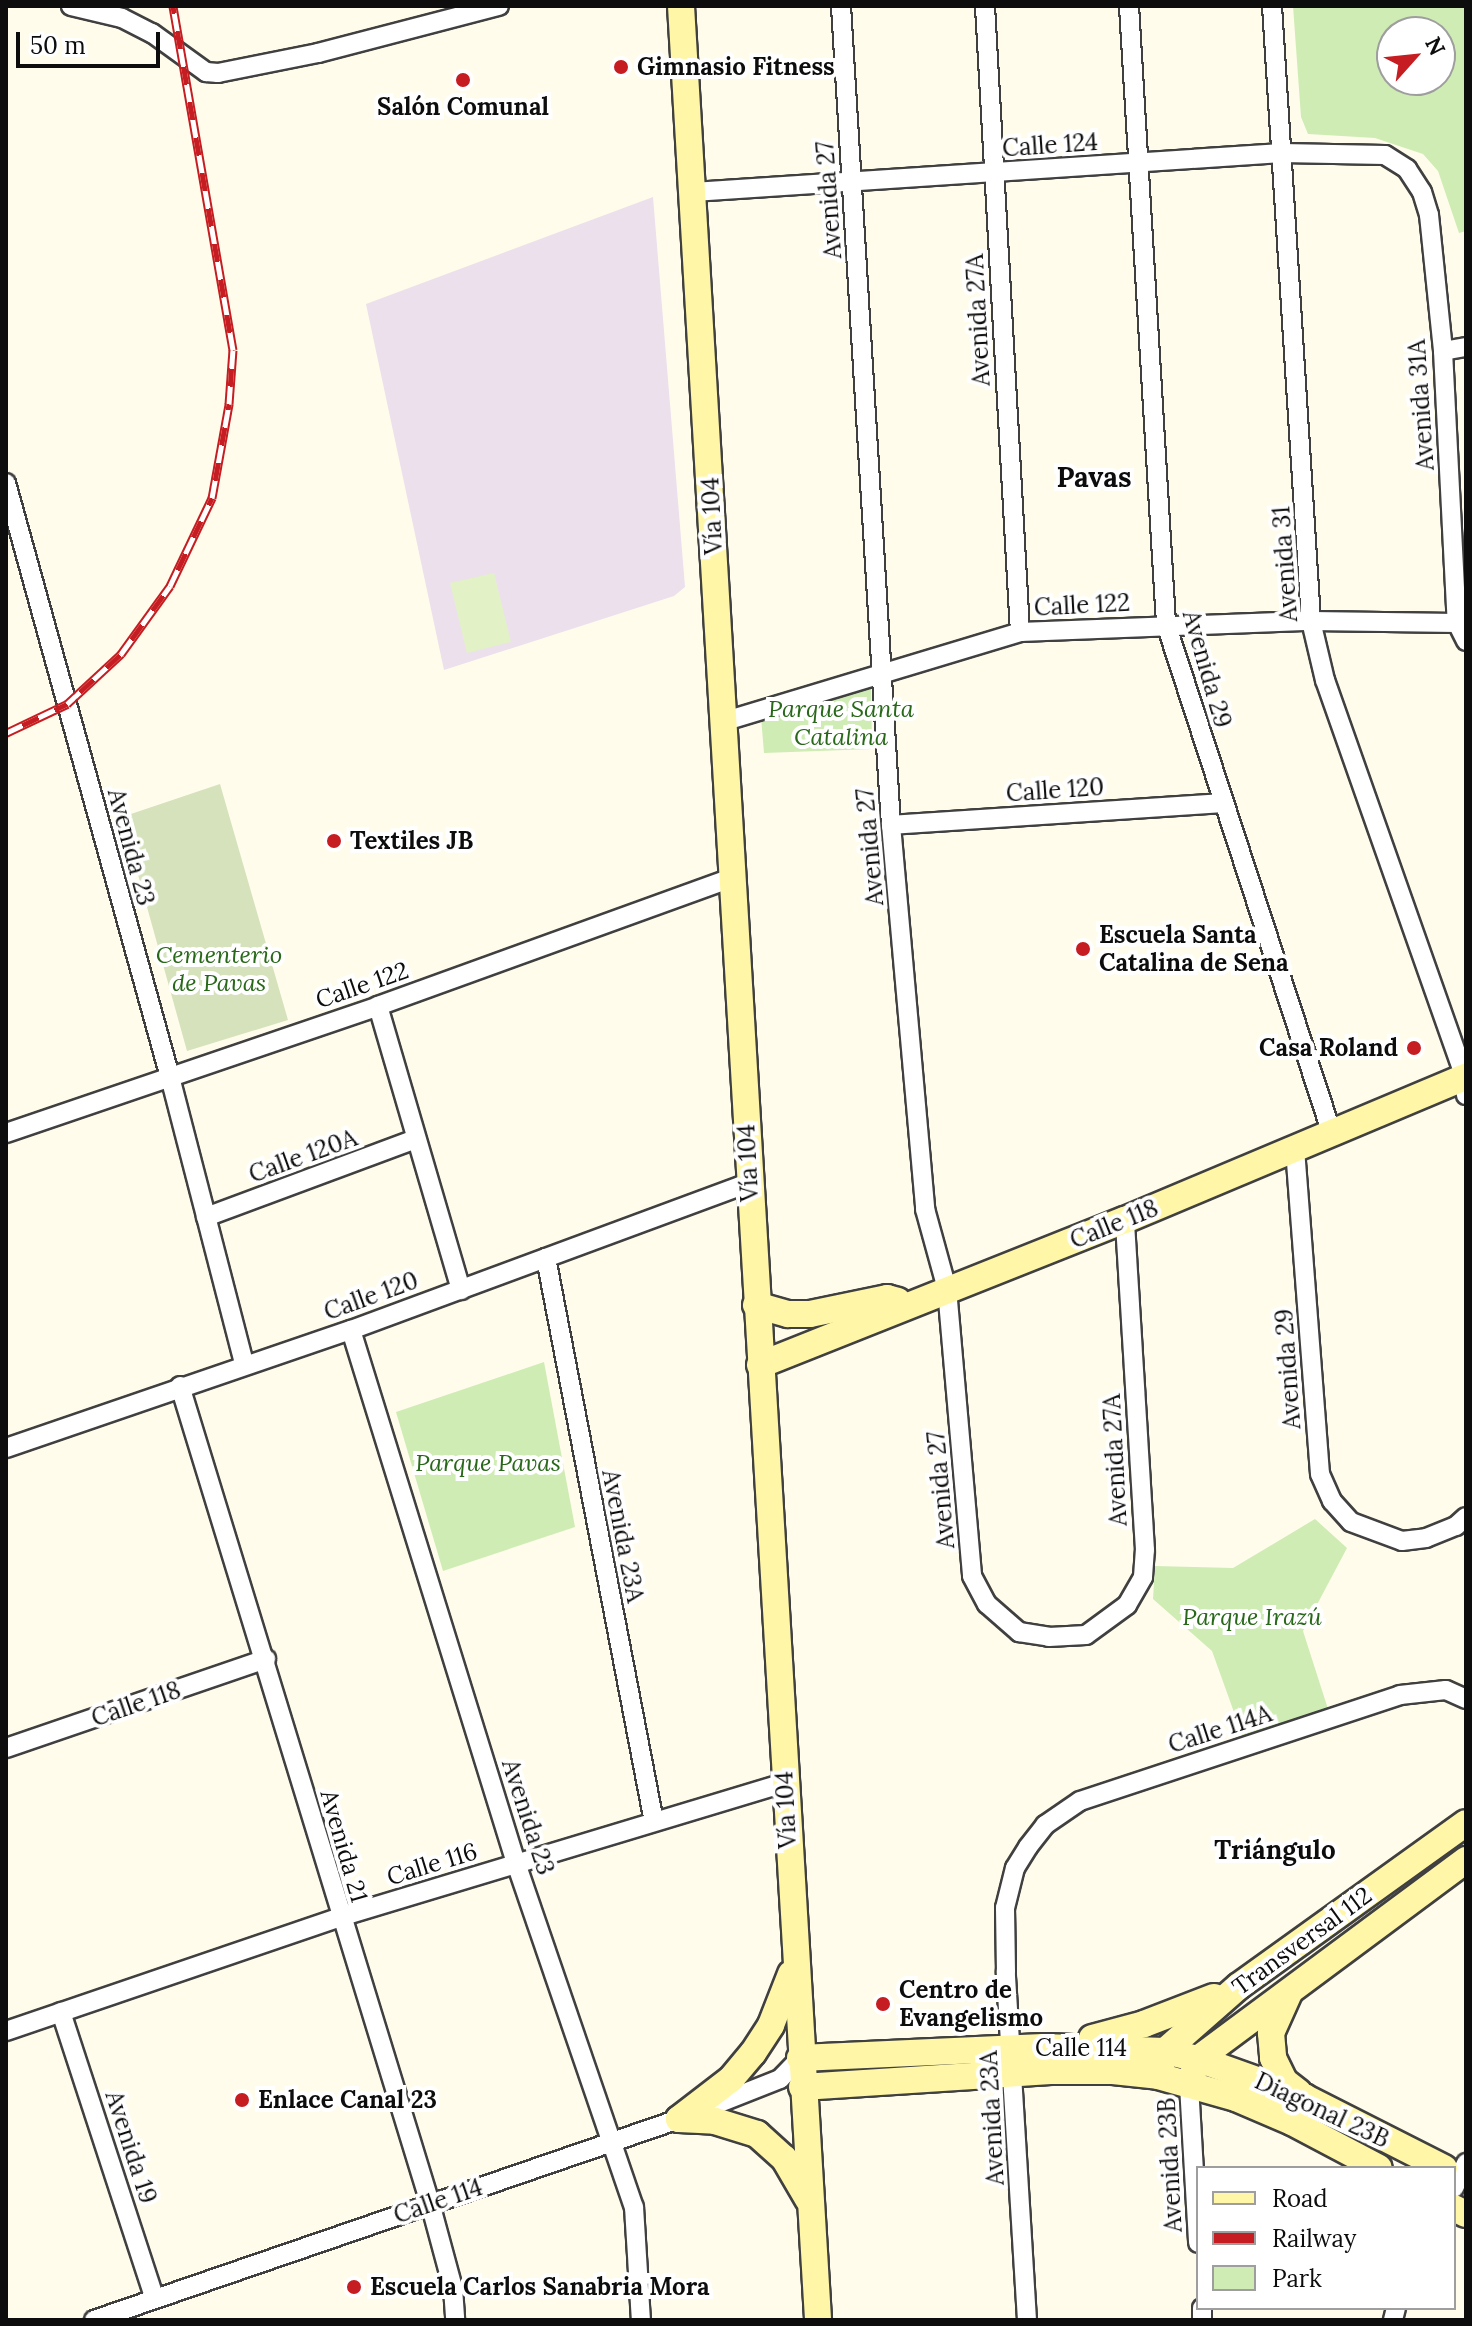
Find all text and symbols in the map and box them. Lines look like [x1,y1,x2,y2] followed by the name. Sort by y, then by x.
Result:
[20,16,164,66] scale bar
[1376,16,1456,96] north arrow
[30,30,86,61] text: 50 m
[1419,32,1452,60] text: N
[637,53,835,81] place label: Gimnasio Fitness
[612,58,630,76] marker: Gimnasio Fitness
[454,71,472,89] marker: Salón Comunal
[377,93,549,121] place label: Salón Comunal
[1001,127,1099,163] street label: Calle 124
[811,140,847,260] street label: Avenida 27
[960,253,996,387] street label: Avenida 27A
[1402,338,1440,472] street label: Avenida 31A
[1056,460,1132,494] district label: Pavas
[696,477,728,555] street label: Vía 104
[1267,505,1303,623] street label: Avenida 31
[1033,588,1131,622] street label: Calle 122
[1177,607,1237,731] street label: Avenida 29
[768,695,914,751] park label: Parque Santa Catalina
[1005,772,1105,808] street label: Calle 120
[102,785,160,909] street label: Avenida 23
[851,787,889,907] street label: Avenida 27
[350,827,473,855] place label: Textiles JB
[325,832,343,850] marker: Textiles JB
[1099,921,1289,977] place label: Escuela Santa Catalina de Sena
[1074,940,1092,958] marker: Escuela Santa Catalina de Sena
[156,941,282,997] park label: Cementerio de Pavas
[312,956,412,1014] street label: Calle 122
[1259,1034,1398,1062] place label: Casa Roland
[1405,1039,1423,1057] marker: Casa Roland
[245,1123,361,1189] street label: Calle 120A
[732,1124,764,1202] street label: Vía 104
[1066,1193,1162,1255] street label: Calle 118
[320,1266,422,1326] street label: Calle 120
[1269,1308,1307,1430] street label: Avenida 29
[1097,1393,1133,1527] street label: Avenida 27A
[922,1430,960,1550] street label: Avenida 27
[415,1449,561,1477] park label: Parque Pavas
[596,1467,650,1605] street label: Avenida 23A
[1182,1603,1322,1631] park label: Parque Irazú
[88,1675,184,1733] street label: Calle 118
[1165,1699,1275,1759] street label: Calle 114A
[496,1756,560,1878] street label: Avenida 23
[770,1771,802,1849] street label: Vía 104
[314,1787,374,1905] street label: Avenida 21
[1214,1834,1336,1866] district label: Triángulo
[383,1837,481,1891] street label: Calle 116
[1227,1881,1377,2001] street label: Transversal 112
[899,1976,1043,2032] place label: Centro de Evangelismo
[874,1995,892,2013] marker: Centro de Evangelismo
[1035,2034,1127,2062] street label: Calle 114
[974,2050,1010,2186] street label: Avenida 23A
[1250,2066,1394,2154] street label: Diagonal 23B
[258,2086,437,2114] place label: Enlace Canal 23
[99,2087,163,2207] street label: Avenida 19
[233,2091,251,2109] marker: Enlace Canal 23
[1152,2097,1188,2233] street label: Avenida 23B
[1196,2166,1456,2310] legend
[390,2172,486,2230] street label: Calle 114
[1272,2183,1328,2214] text: Road
[1272,2223,1356,2254] text: Railway
[1272,2263,1322,2294] text: Park
[370,2273,710,2301] place label: Escuela Carlos Sanabria Mora
[345,2278,363,2296] marker: Escuela Carlos Sanabria Mora

